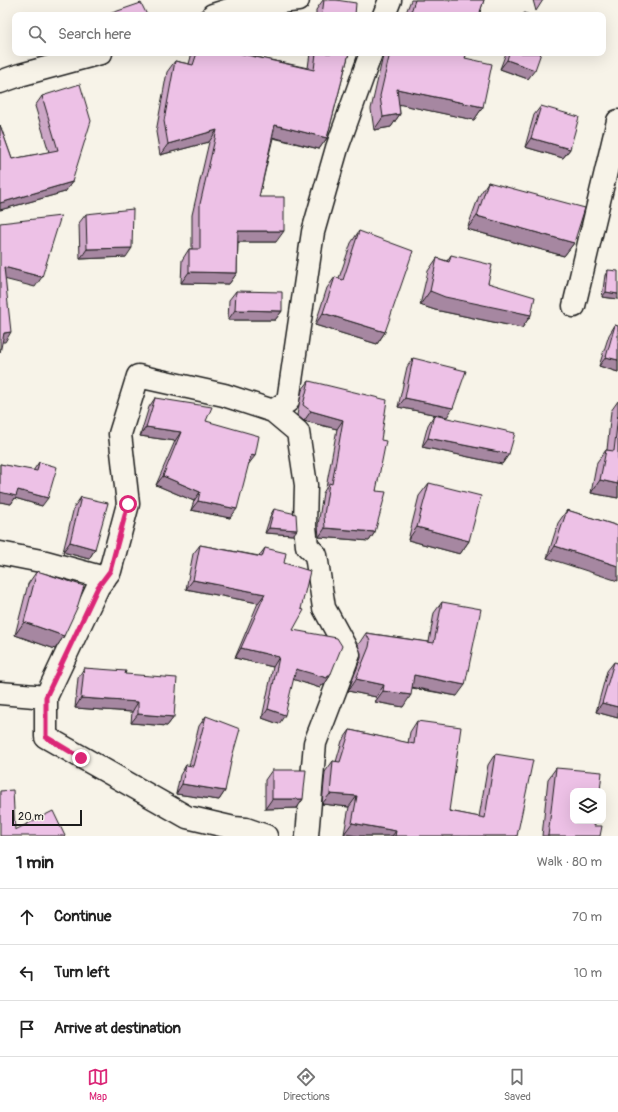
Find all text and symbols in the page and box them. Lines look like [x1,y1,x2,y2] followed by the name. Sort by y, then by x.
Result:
[12,12,606,56] search box
[26,23,48,45] icon: search
[58,25,131,44] text: Search here
[119,495,137,513] route start
[72,749,90,767] route end
[570,788,606,824] map controls
[570,788,606,824] button: layers
[12,808,82,827] scale bar
[18,810,44,823] text: 20 m
[16,852,54,873] text: 1 min
[537,854,602,870] text: Walk · 80 m
[16,906,38,928] icon: ahead
[54,907,112,926] text: Continue
[572,909,602,925] text: 70 m
[16,962,38,984] icon: left
[54,963,110,982] text: Turn left
[574,965,602,981] text: 10 m
[16,1018,38,1040] icon: arrive
[54,1019,181,1038] text: Arrive at destination
[87,1066,109,1103] tab: Map
[283,1066,330,1103] tab: Directions
[504,1066,531,1103] tab: Saved

